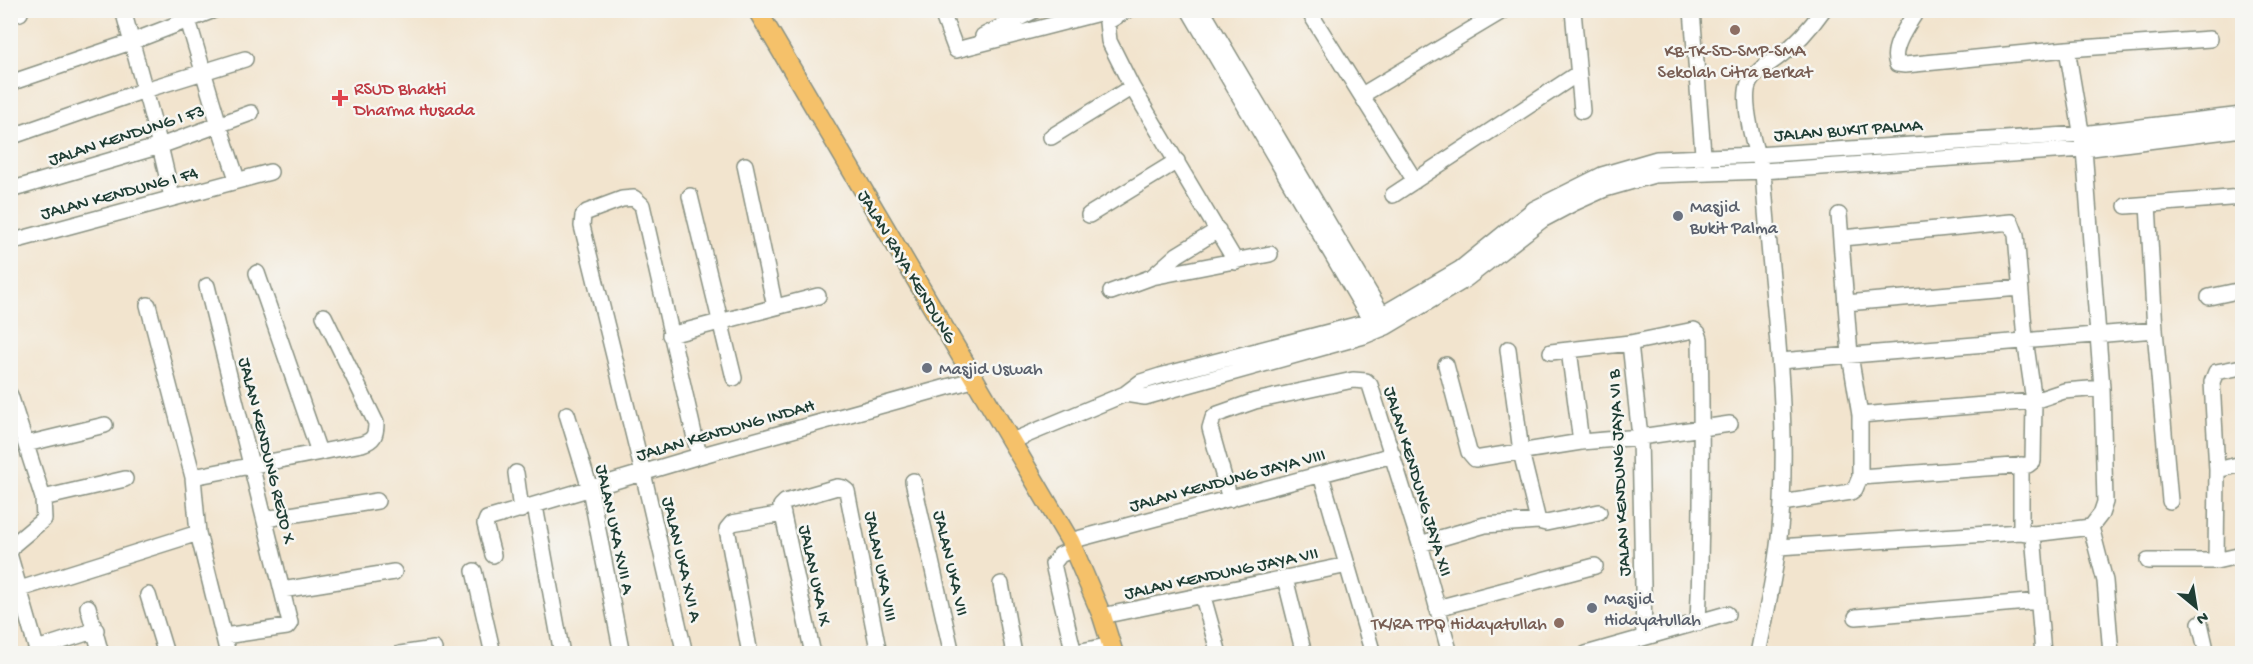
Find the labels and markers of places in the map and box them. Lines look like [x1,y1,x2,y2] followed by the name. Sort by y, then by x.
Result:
[1728,23,1742,37] marker: KB-TK-SD-SMP-SMA Sekolah Citra Berkat
[1658,42,1814,84] place label: KB-TK-SD-SMP-SMA Sekolah Citra Berkat
[353,80,476,122] place label: RSUD Bhakti Dharma Husada
[331,89,349,107] marker: RSUD Bhakti Dharma Husada
[1689,198,1779,240] place label: Masjid Bukit Palma
[1671,209,1685,223] marker: Masjid Bukit Palma
[939,360,1043,381] place label: Masjid Uswah
[920,361,934,375] marker: Masjid Uswah
[1604,590,1701,632] place label: Masjid Hidayatullah
[1585,601,1599,615] marker: Masjid Hidayatullah
[1370,615,1547,636] place label: TK/RA TPQ Hidayatullah
[1552,616,1566,630] marker: TK/RA TPQ Hidayatullah

